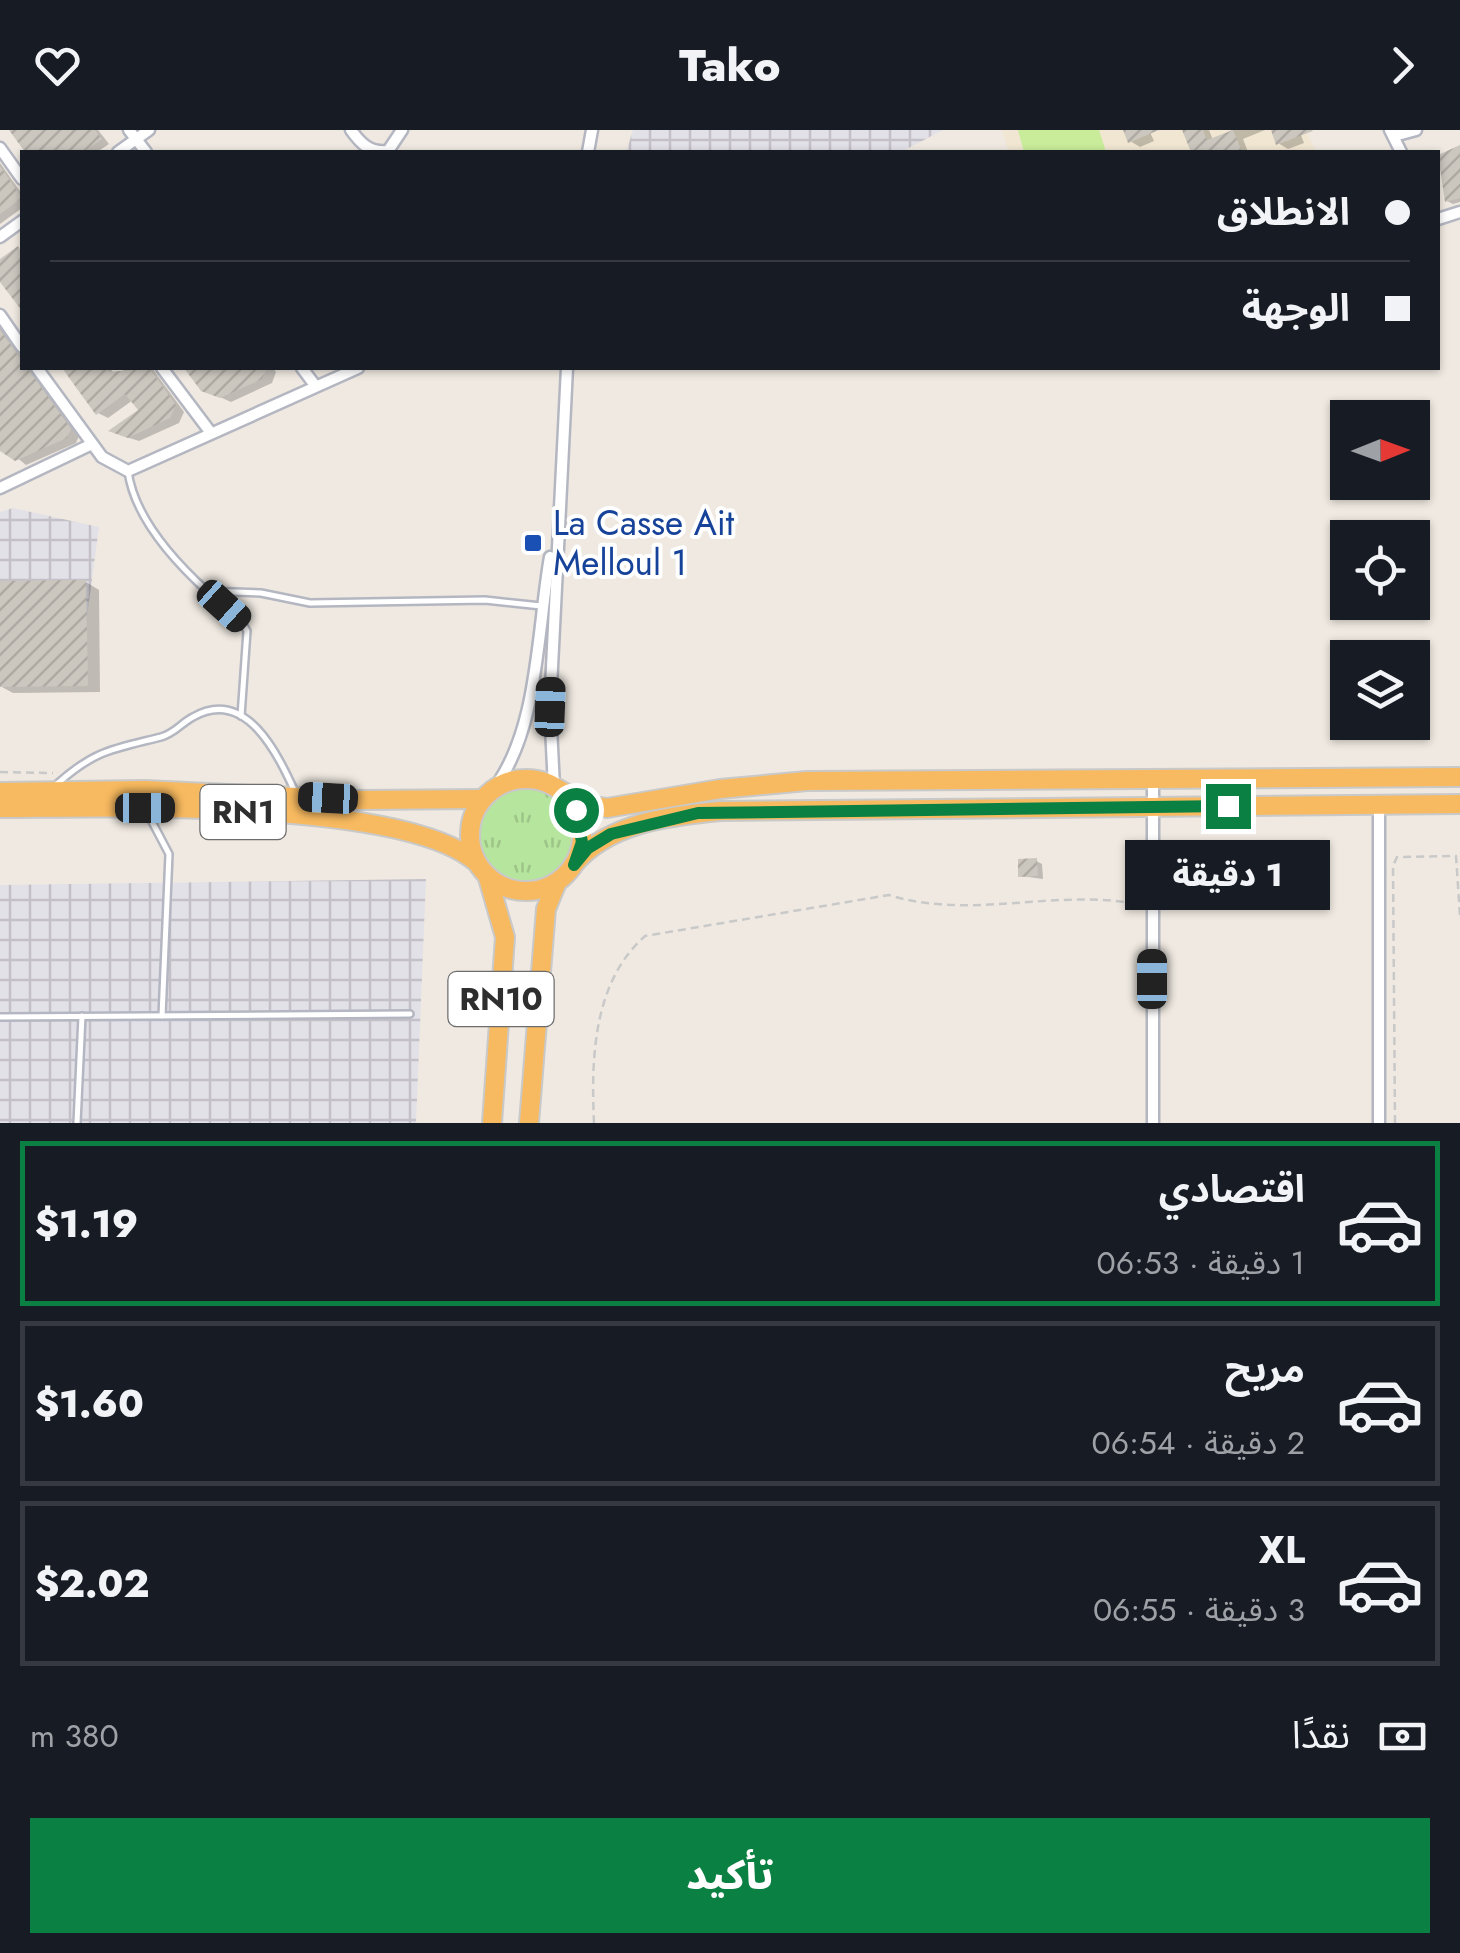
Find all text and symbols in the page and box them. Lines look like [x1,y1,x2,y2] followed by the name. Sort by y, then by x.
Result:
[679,33,781,98] text: Tako
[30,38,85,93] icon: heart
[1375,38,1430,93] icon: forward
[1217,184,1350,239] text: الانطلاق
[1242,280,1350,335] text: الوجهة
[1330,400,1430,500] north arrow
[1330,400,1430,740] map controls
[553,498,735,588] place label: La Casse Ait Melloul 1
[1330,520,1430,620] button: locate
[522,532,544,554] marker: La Casse Ait Melloul 1
[192,575,256,637] car
[1330,640,1430,740] button: layers
[534,676,566,738] car
[297,781,359,815] car
[1206,784,1251,829] route end
[200,785,286,839] road number: RN1
[554,788,599,833] route start
[115,793,175,823] car
[1126,841,1330,911] callout: 1 دقيقة
[1172,852,1283,898] text: 1 دقيقة
[1137,949,1167,1009] car
[448,972,554,1026] road number: RN10
[1159,1161,1305,1216] text: اقتصادي
[1335,1179,1425,1269] icon: car
[35,1196,138,1251] text: $1.19
[1097,1240,1305,1286] text: 1 دقيقة · 06:53
[1225,1341,1305,1396] text: مريح
[1335,1359,1425,1449] icon: car
[35,1376,144,1431] text: $1.60
[1092,1420,1305,1466] text: 2 دقيقة · 06:54
[1259,1522,1305,1577] text: XL
[1335,1539,1425,1629] icon: car
[35,1556,149,1611] text: $2.02
[1093,1587,1305,1633] text: 3 دقيقة · 06:55
[1292,1707,1350,1762] text: نقدًا
[1375,1709,1430,1764] icon: cash
[30,1713,119,1759] text: 380 m
[30,1818,1430,1933] button: تأكيد

